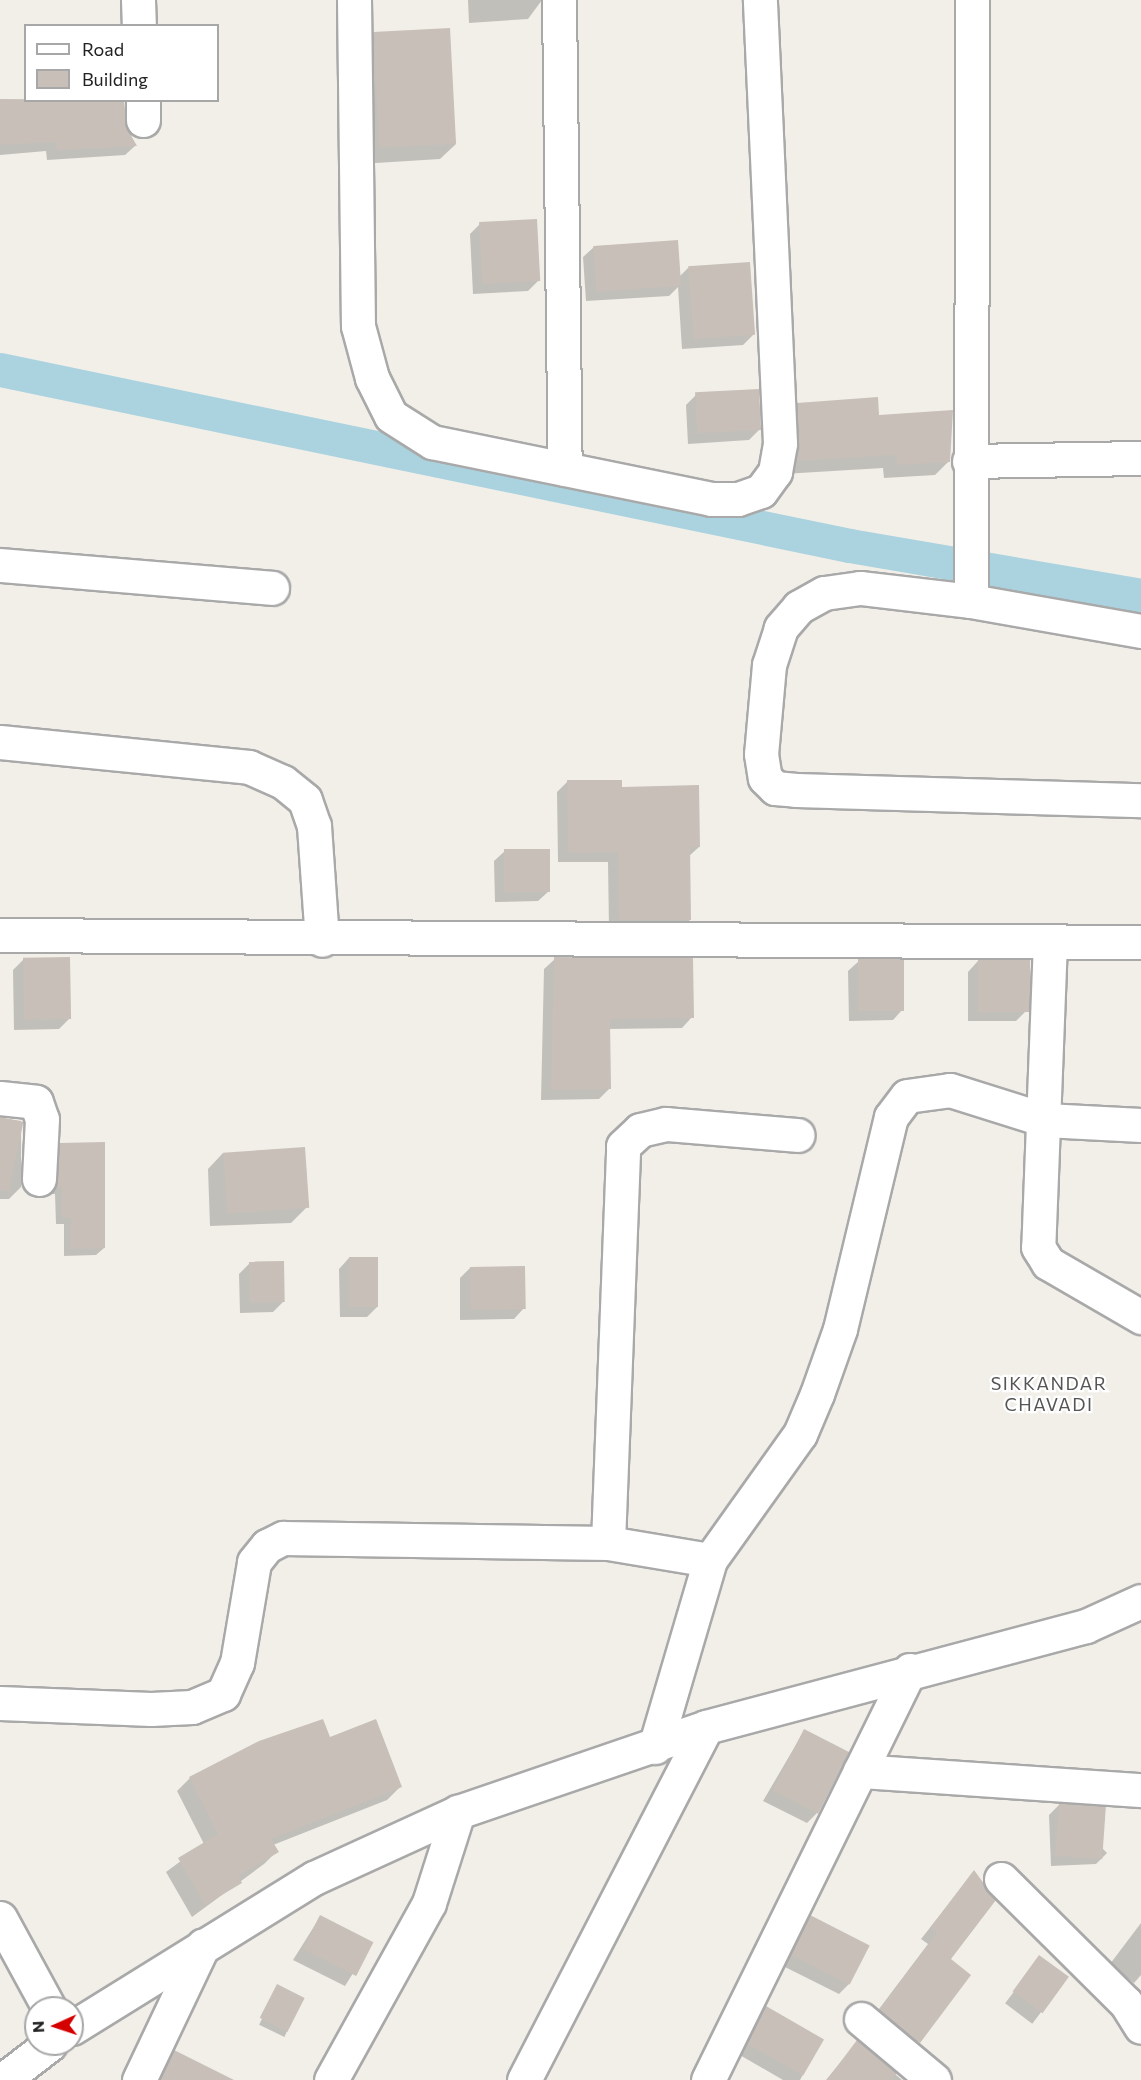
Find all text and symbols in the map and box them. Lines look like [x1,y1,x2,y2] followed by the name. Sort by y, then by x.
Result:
[24,24,219,102] legend
[82,38,124,60] text: Road
[82,68,148,90] text: Building
[991,1373,1107,1416] district label: SIKKANDAR CHAVADI
[24,1996,84,2056] north arrow
[28,2020,47,2033] text: N

